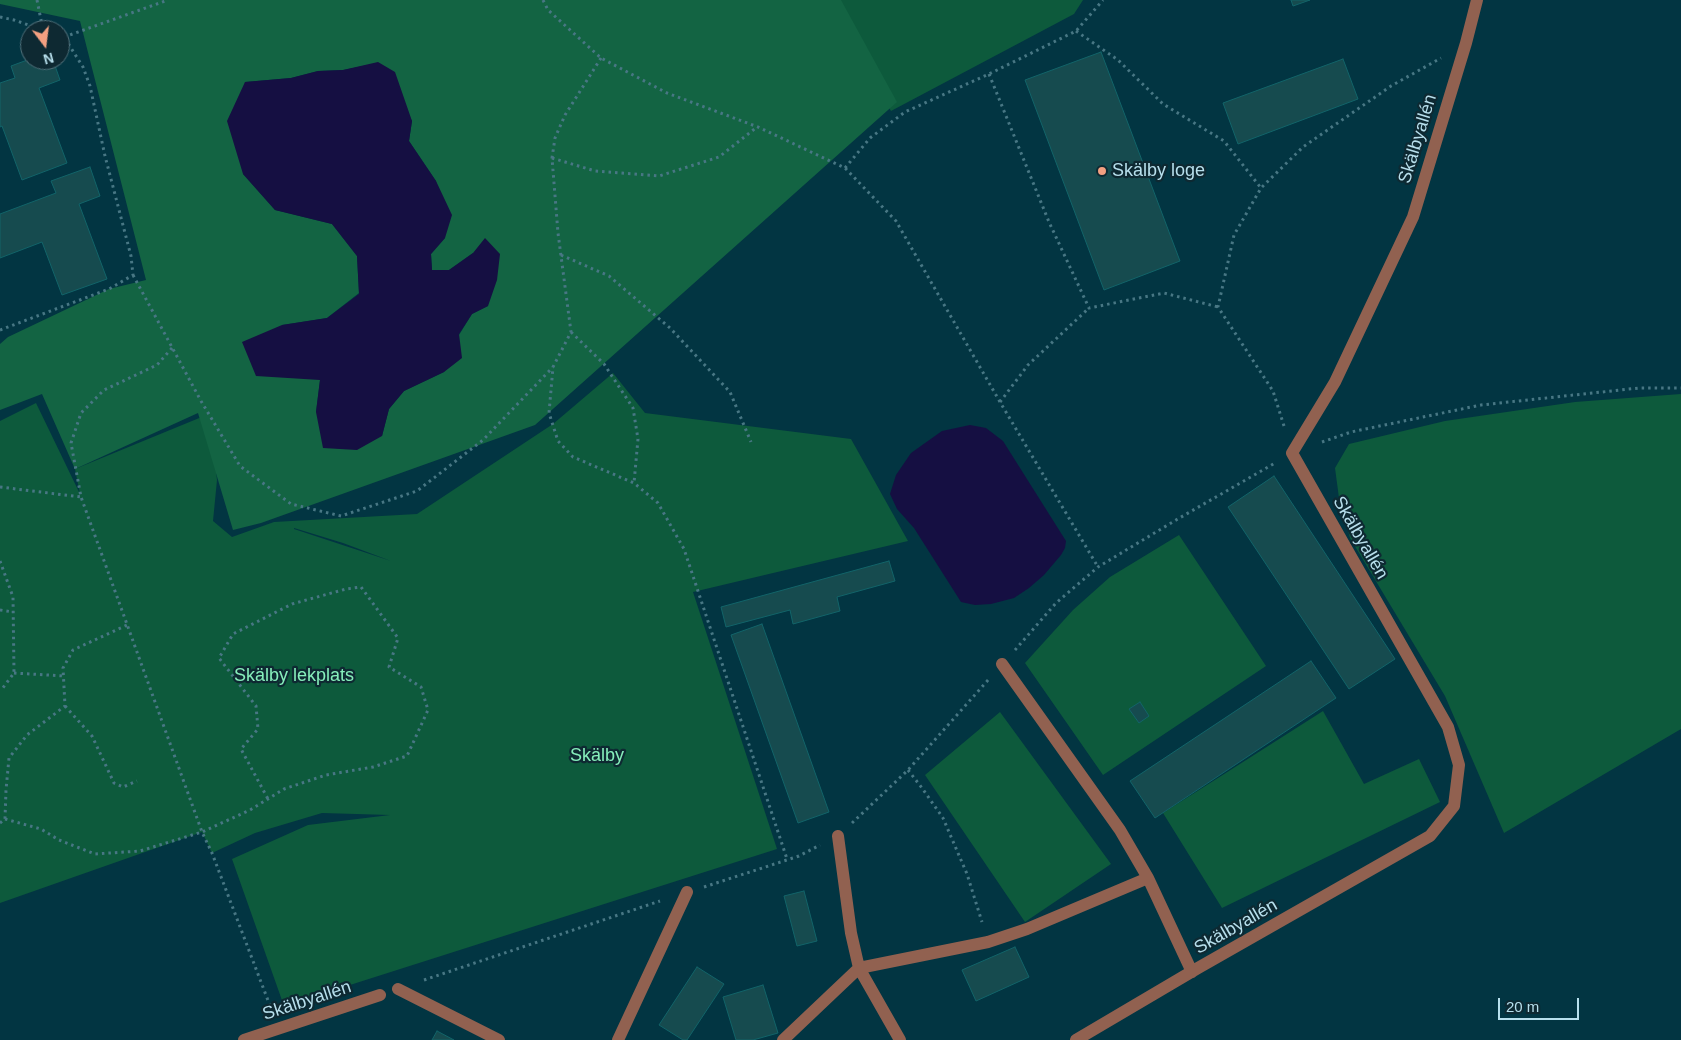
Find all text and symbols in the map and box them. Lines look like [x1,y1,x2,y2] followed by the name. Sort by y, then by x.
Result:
[20,20,70,70] north arrow
[42,49,56,68] text: N
[1394,92,1442,186] street label: Skälbyallén
[1112,160,1205,182] place label: Skälby loge
[1096,165,1108,177] marker: Skälby loge
[1328,493,1392,583] street label: Skälbyallén
[234,665,354,687] park label: Skälby lekplats
[570,745,624,767] park label: Skälby
[1191,895,1281,959] street label: Skälbyallén
[260,977,354,1025] street label: Skälbyallén
[1501,988,1582,1020] scale bar
[1506,998,1539,1015] text: 20 m

